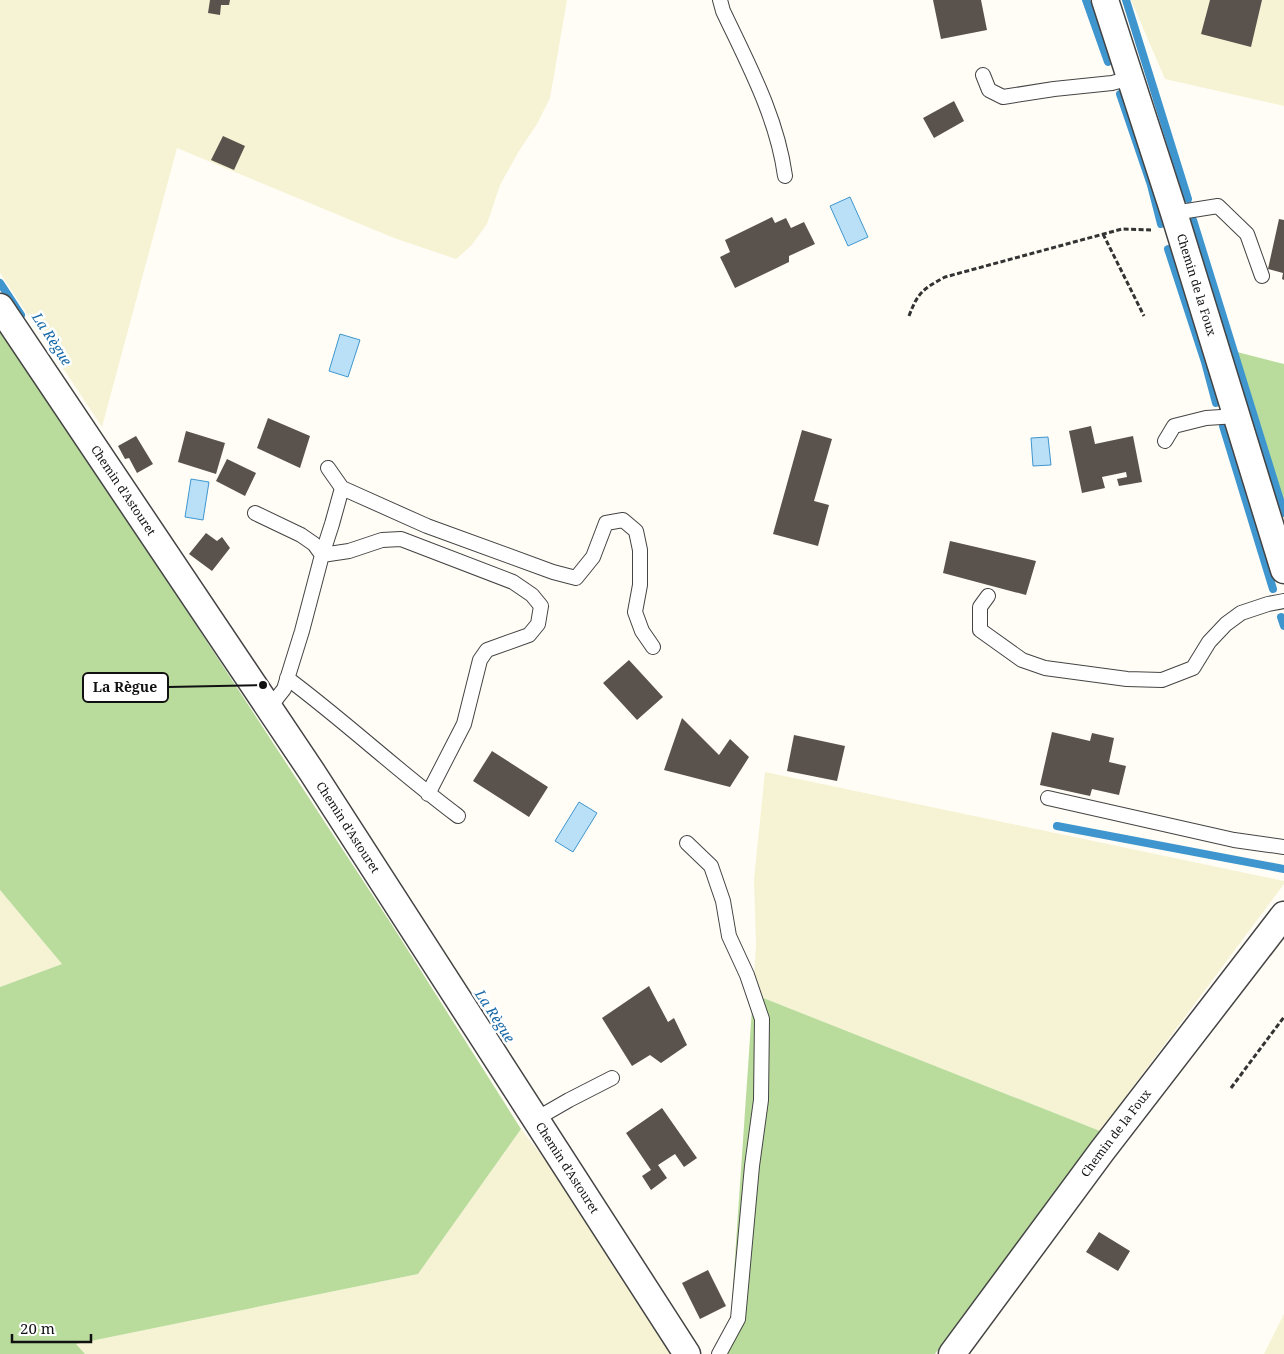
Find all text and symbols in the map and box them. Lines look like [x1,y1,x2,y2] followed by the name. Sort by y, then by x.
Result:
[1173,231,1220,338] street label: Chemin de la Foux
[28,308,77,369] water label: La Règue
[87,442,160,539] street label: Chemin d'Astouret
[83,673,168,702] callout: La Règue
[93,677,157,696] text: La Règue
[312,778,384,876] street label: Chemin d'Astouret
[471,985,520,1046] water label: La Règue
[1077,1086,1155,1180] street label: Chemin de la Foux
[532,1119,603,1217] street label: Chemin d'Astouret
[12,1312,91,1344] scale bar
[20,1318,55,1338] text: 20 m

